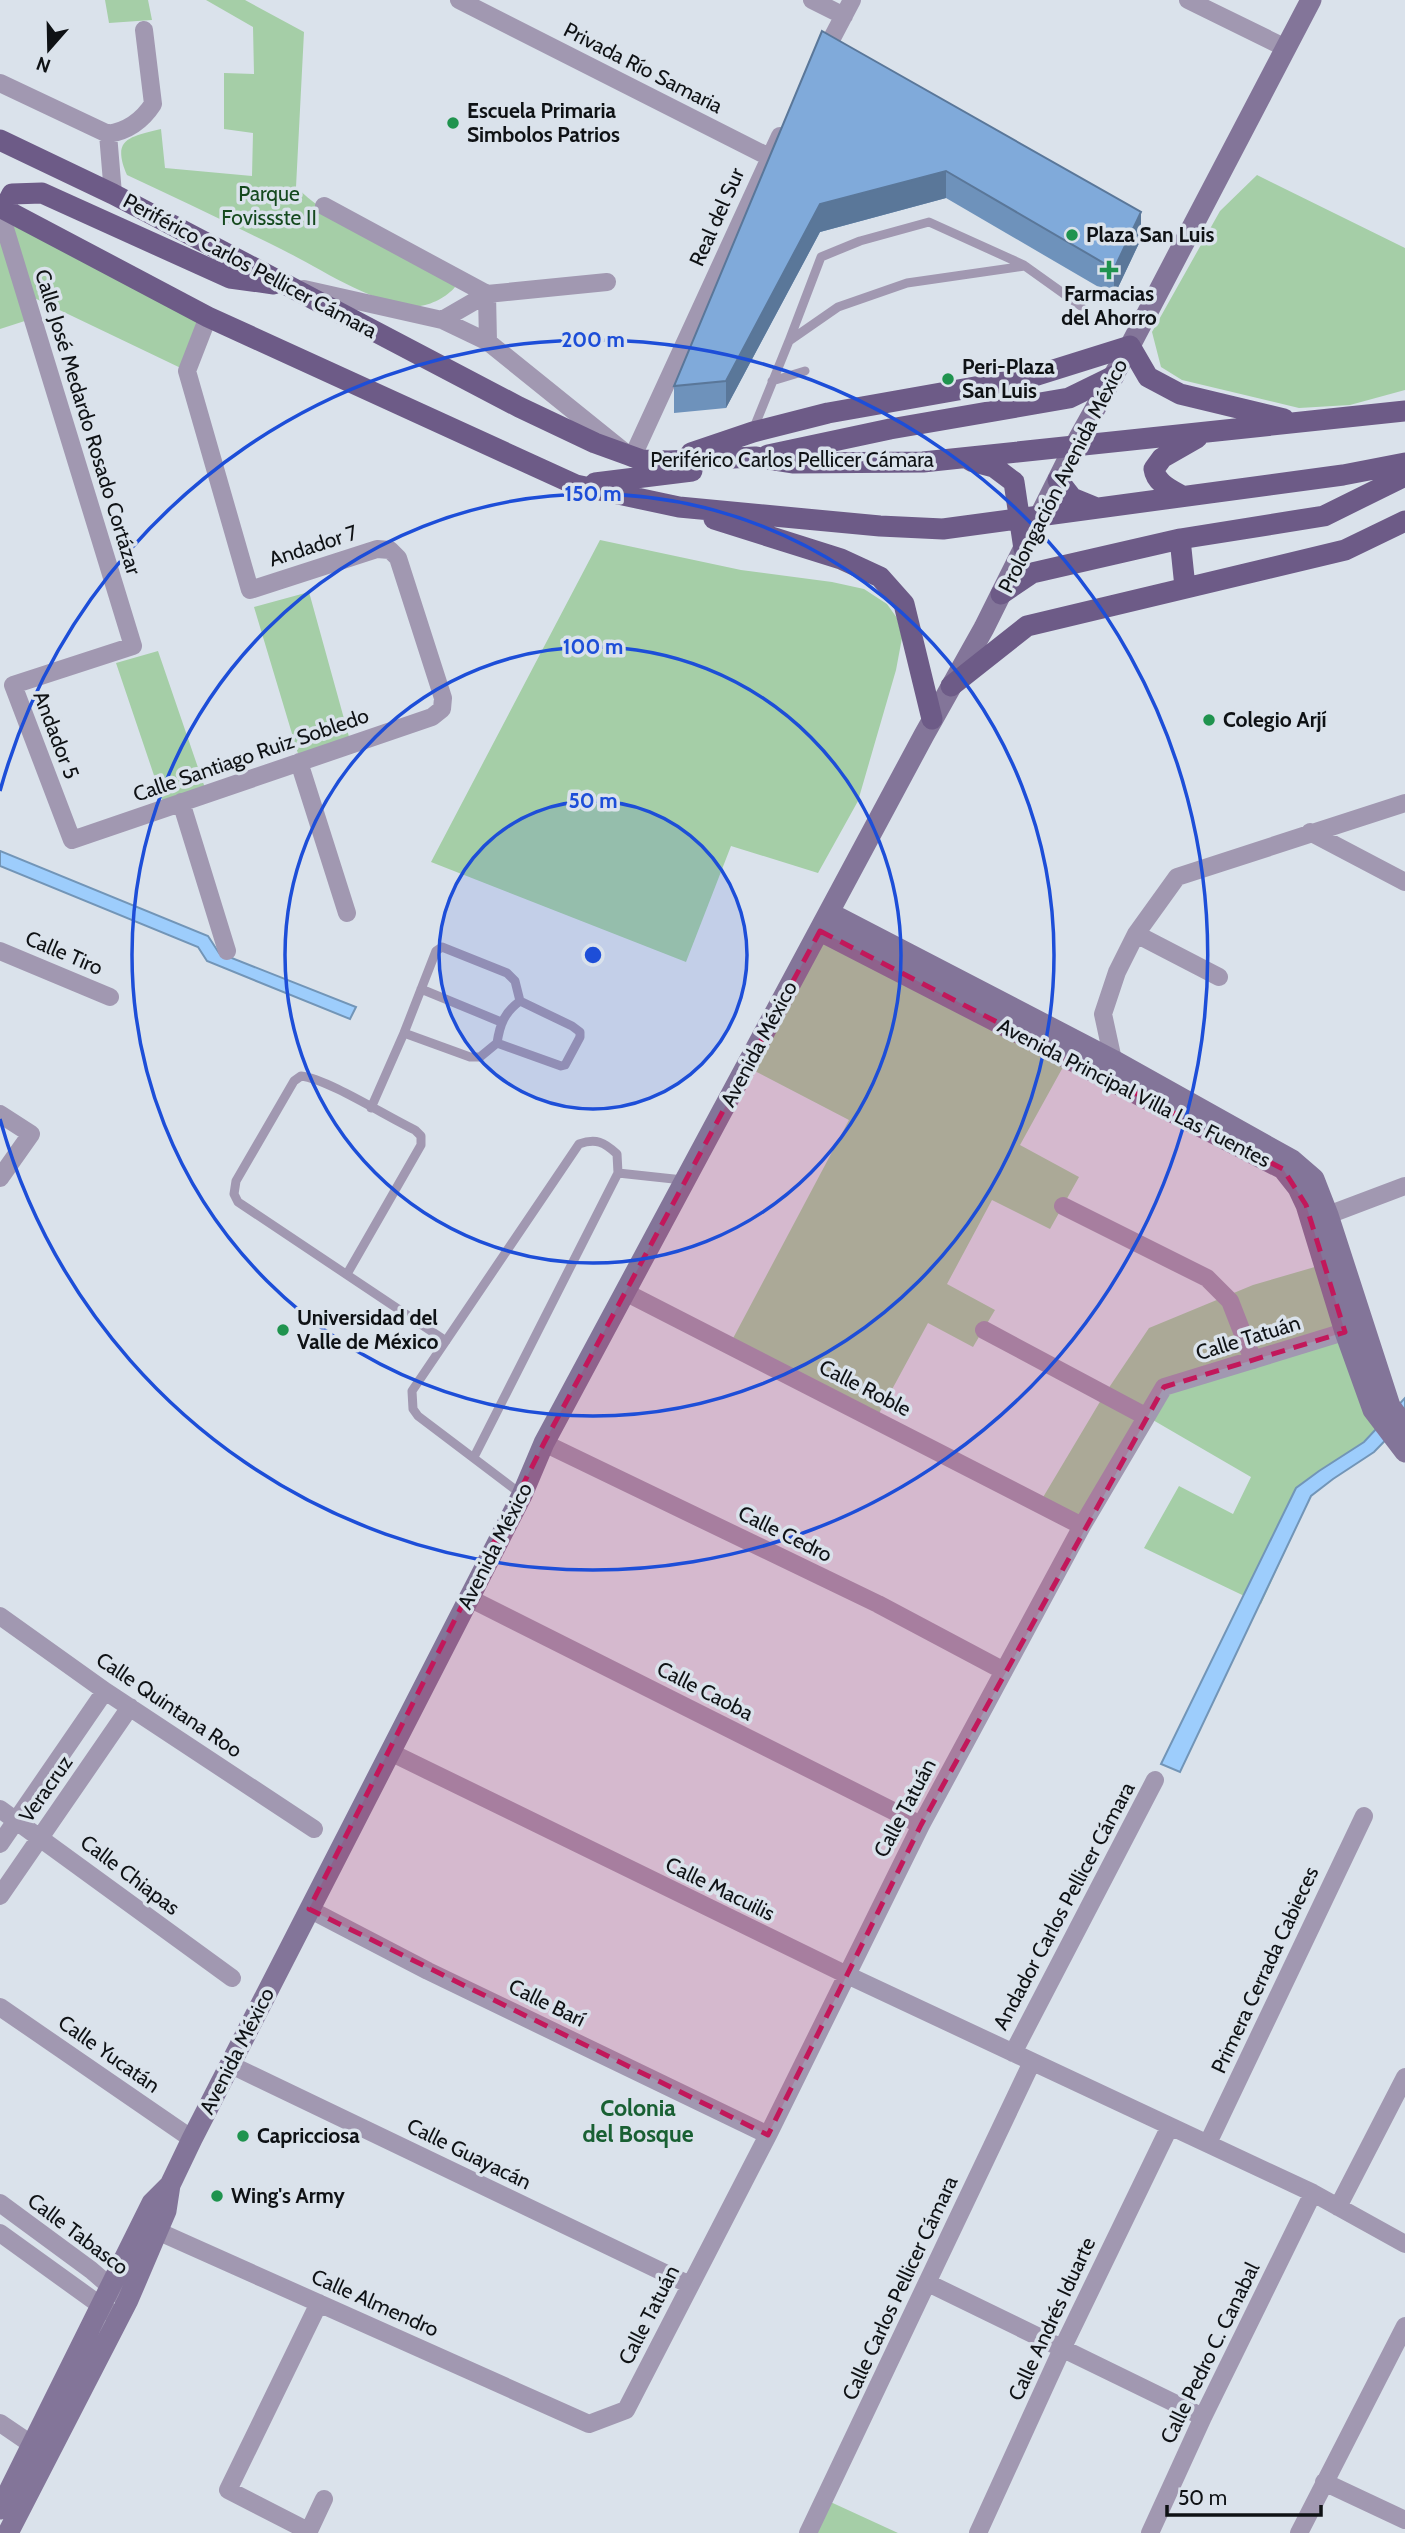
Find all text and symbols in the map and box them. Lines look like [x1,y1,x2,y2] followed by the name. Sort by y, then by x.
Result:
[14,14,84,84] north arrow
[560,17,727,118] street label: Privada Río Samaria
[33,51,54,78] text: N
[467,98,620,147] place label: Escuela Primaria Simbolos Patrios
[445,115,461,131] marker: Escuela Primaria Simbolos Patrios
[684,164,749,270] street label: Real del Sur
[221,181,317,230] park label: Parque Fovissste II
[119,188,381,343] street label: Periférico Carlos Pellicer Cámara
[1086,222,1214,247] place label: Plaza San Luis
[1064,227,1080,243] marker: Plaza San Luis
[1101,262,1117,278] marker: Farmacias del Ahorro
[30,266,147,578] street label: Calle José Medardo Rosado Cortázar
[1061,281,1157,330] place label: Farmacias del Ahorro
[561,327,625,352] text: 200 m
[962,354,1055,403] place label: Peri-Plaza San Luis
[993,355,1132,597] street label: Prolongación Avenida México
[940,371,956,387] marker: Peri-Plaza San Luis
[650,447,934,472] street label: Periférico Carlos Pellicer Cámara
[565,481,621,506] text: 150 m
[265,519,361,572] street label: Andador 7
[563,634,623,659] text: 100 m
[28,687,85,782] street label: Andador 5
[130,702,372,807] street label: Calle Santiago Ruiz Sobledo
[1223,707,1327,732] place label: Colegio Arjí
[1201,712,1217,728] marker: Colegio Arjí
[568,788,618,813] text: 50 m
[22,925,107,980] street label: Calle Tiro
[581,943,605,967] centre of rings
[715,977,802,1111] street label: Avenida México
[994,1013,1275,1173] street label: Avenida Principal Villa Las Fuentes
[297,1305,438,1354] place label: Universidad del Valle de México
[1193,1310,1303,1365] street label: Calle Tatuán
[275,1322,291,1338] marker: Universidad del Valle de México
[815,1354,915,1421] street label: Calle Roble
[452,1478,537,1613] street label: Avenida México
[734,1500,836,1567] street label: Calle Cedro
[92,1647,247,1763] street label: Calle Quintana Roo
[653,1656,758,1725] street label: Calle Caoba
[14,1750,78,1827] street label: Veracruz
[868,1754,941,1861] street label: Calle Tatuán
[988,1778,1140,2034] street label: Andador Carlos Pellicer Cámara
[76,1829,185,1920] street label: Calle Chiapas
[662,1851,779,1926] street label: Calle Macuilis
[1206,1862,1324,2077] street label: Primera Cerrada Cabieces
[505,1973,590,2032] street label: Calle Barí
[194,1983,279,2118] street label: Avenida México
[54,2009,165,2098] street label: Calle Yucatán
[582,2094,694,2148] district label: Colonia del Bosque
[403,2113,535,2194] street label: Calle Guayacán
[257,2123,360,2148] place label: Capricciosa
[235,2128,251,2144] marker: Capricciosa
[837,2172,962,2404] street label: Calle Carlos Pellicer Cámara
[231,2183,345,2208] place label: Wing's Army
[23,2188,134,2280] street label: Calle Tabasco
[209,2188,225,2204] marker: Wing's Army
[1003,2233,1100,2404] street label: Calle Andrés Iduarte
[1155,2258,1264,2448] street label: Calle Pedro C. Canabal
[613,2261,684,2369] street label: Calle Tatuán
[308,2263,443,2342] street label: Calle Almendro
[1167,2474,1321,2518] scale bar
[1178,2485,1227,2510] text: 50 m

